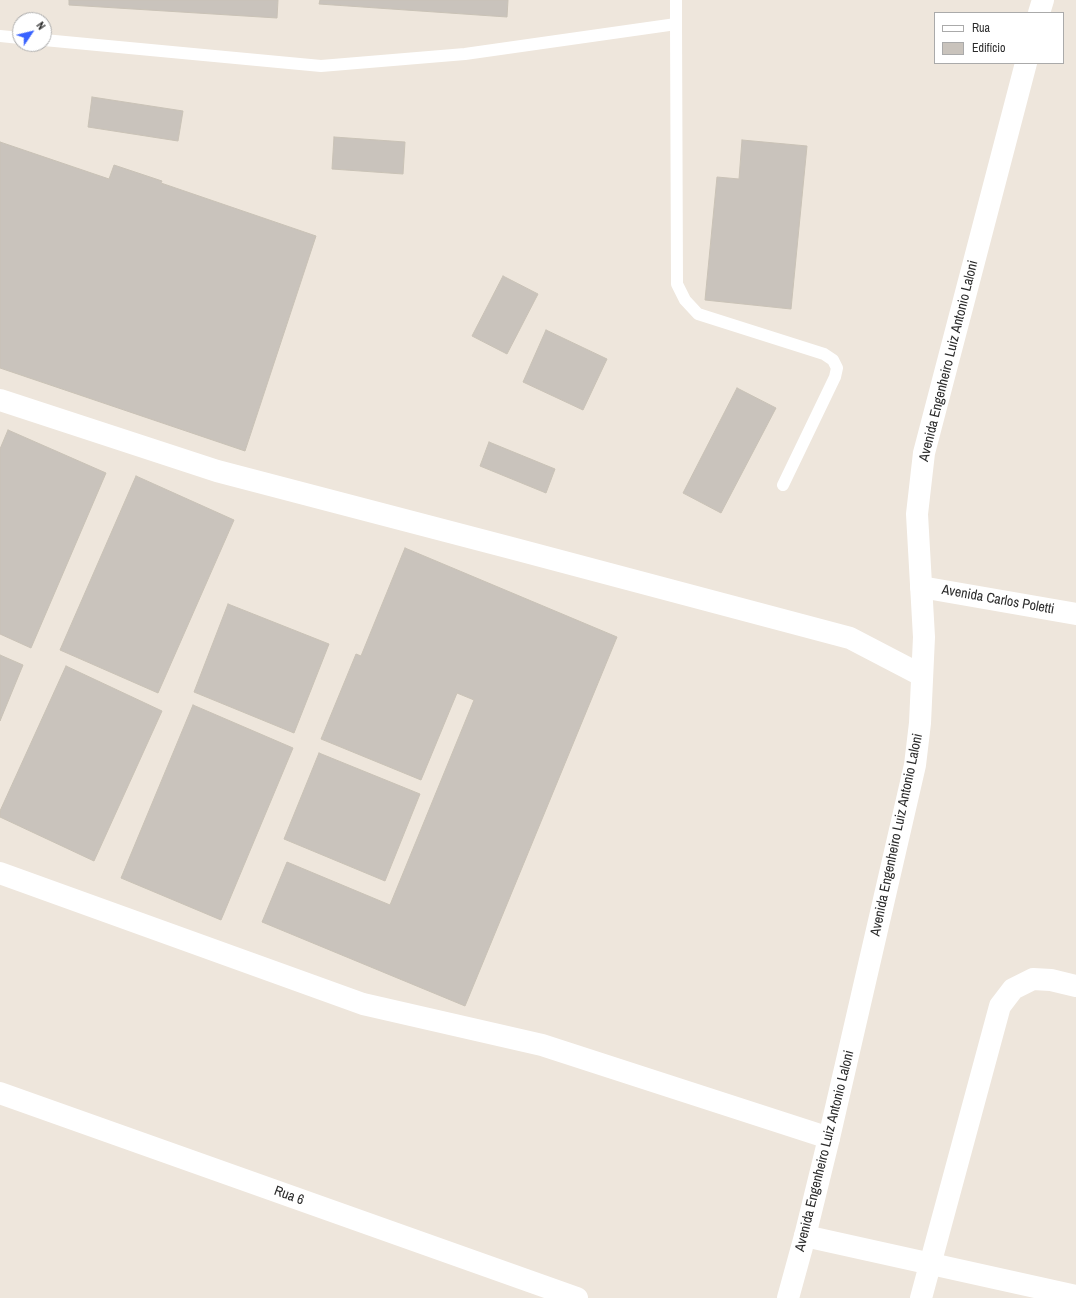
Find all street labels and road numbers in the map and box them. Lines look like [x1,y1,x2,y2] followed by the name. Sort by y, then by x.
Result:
[916,259,982,463] street label: Avenida Engenheiro Luiz Antonio Laloni
[940,582,1056,618] street label: Avenida Carlos Poletti
[867,732,927,938] street label: Avenida Engenheiro Luiz Antonio Laloni
[792,1049,858,1253] street label: Avenida Engenheiro Luiz Antonio Laloni
[272,1183,306,1209] street label: Rua 6

